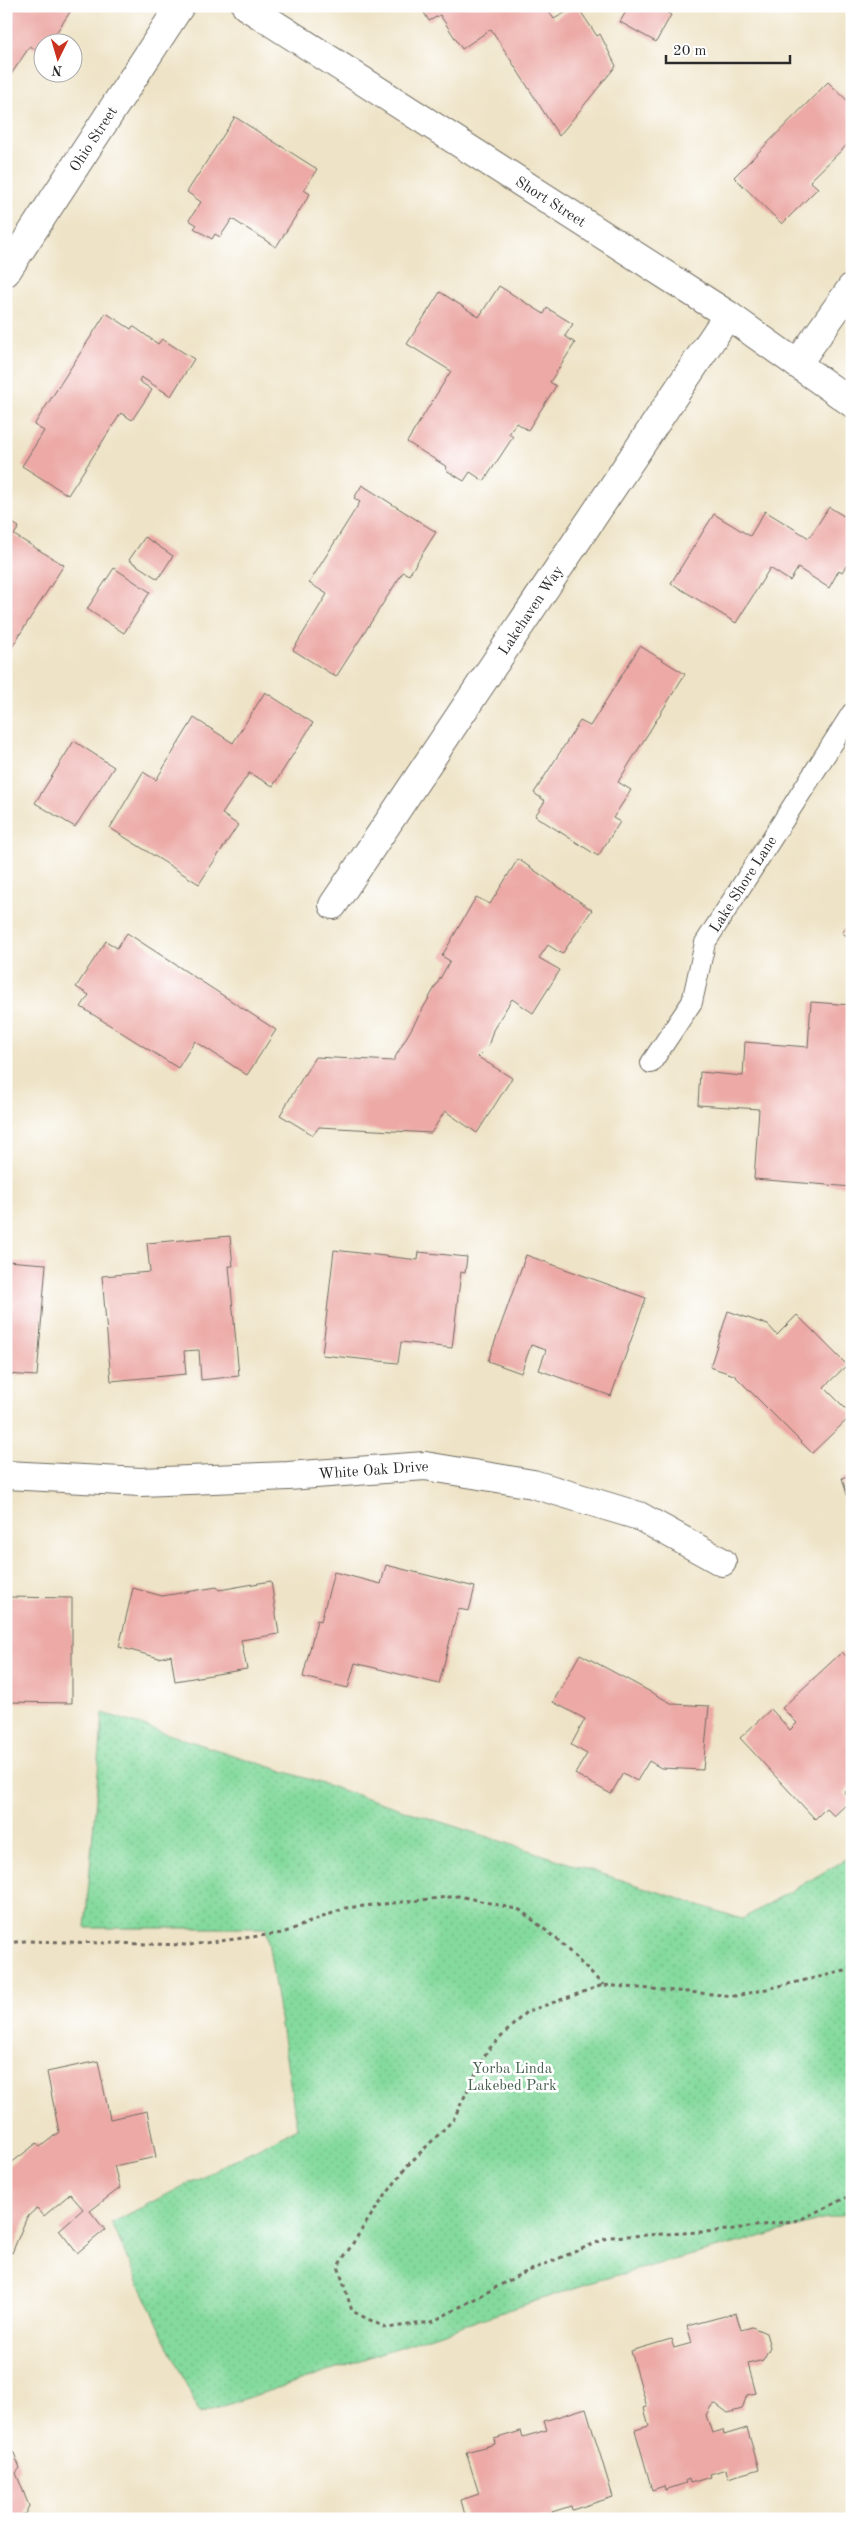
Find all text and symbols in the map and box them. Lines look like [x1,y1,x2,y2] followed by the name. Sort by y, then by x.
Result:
[32,32,82,82] north arrow
[666,32,789,64] scale bar
[673,44,707,59] text: 20 m
[51,62,63,77] text: N
[68,105,121,175] street label: Ohio Street
[512,175,588,231] street label: Short Street
[497,564,567,658] street label: Lakehaven Way
[708,834,780,936] street label: Lake Shore Lane
[318,1460,430,1483] street label: White Oak Drive
[467,2062,557,2094] park label: Yorba Linda Lakebed Park

